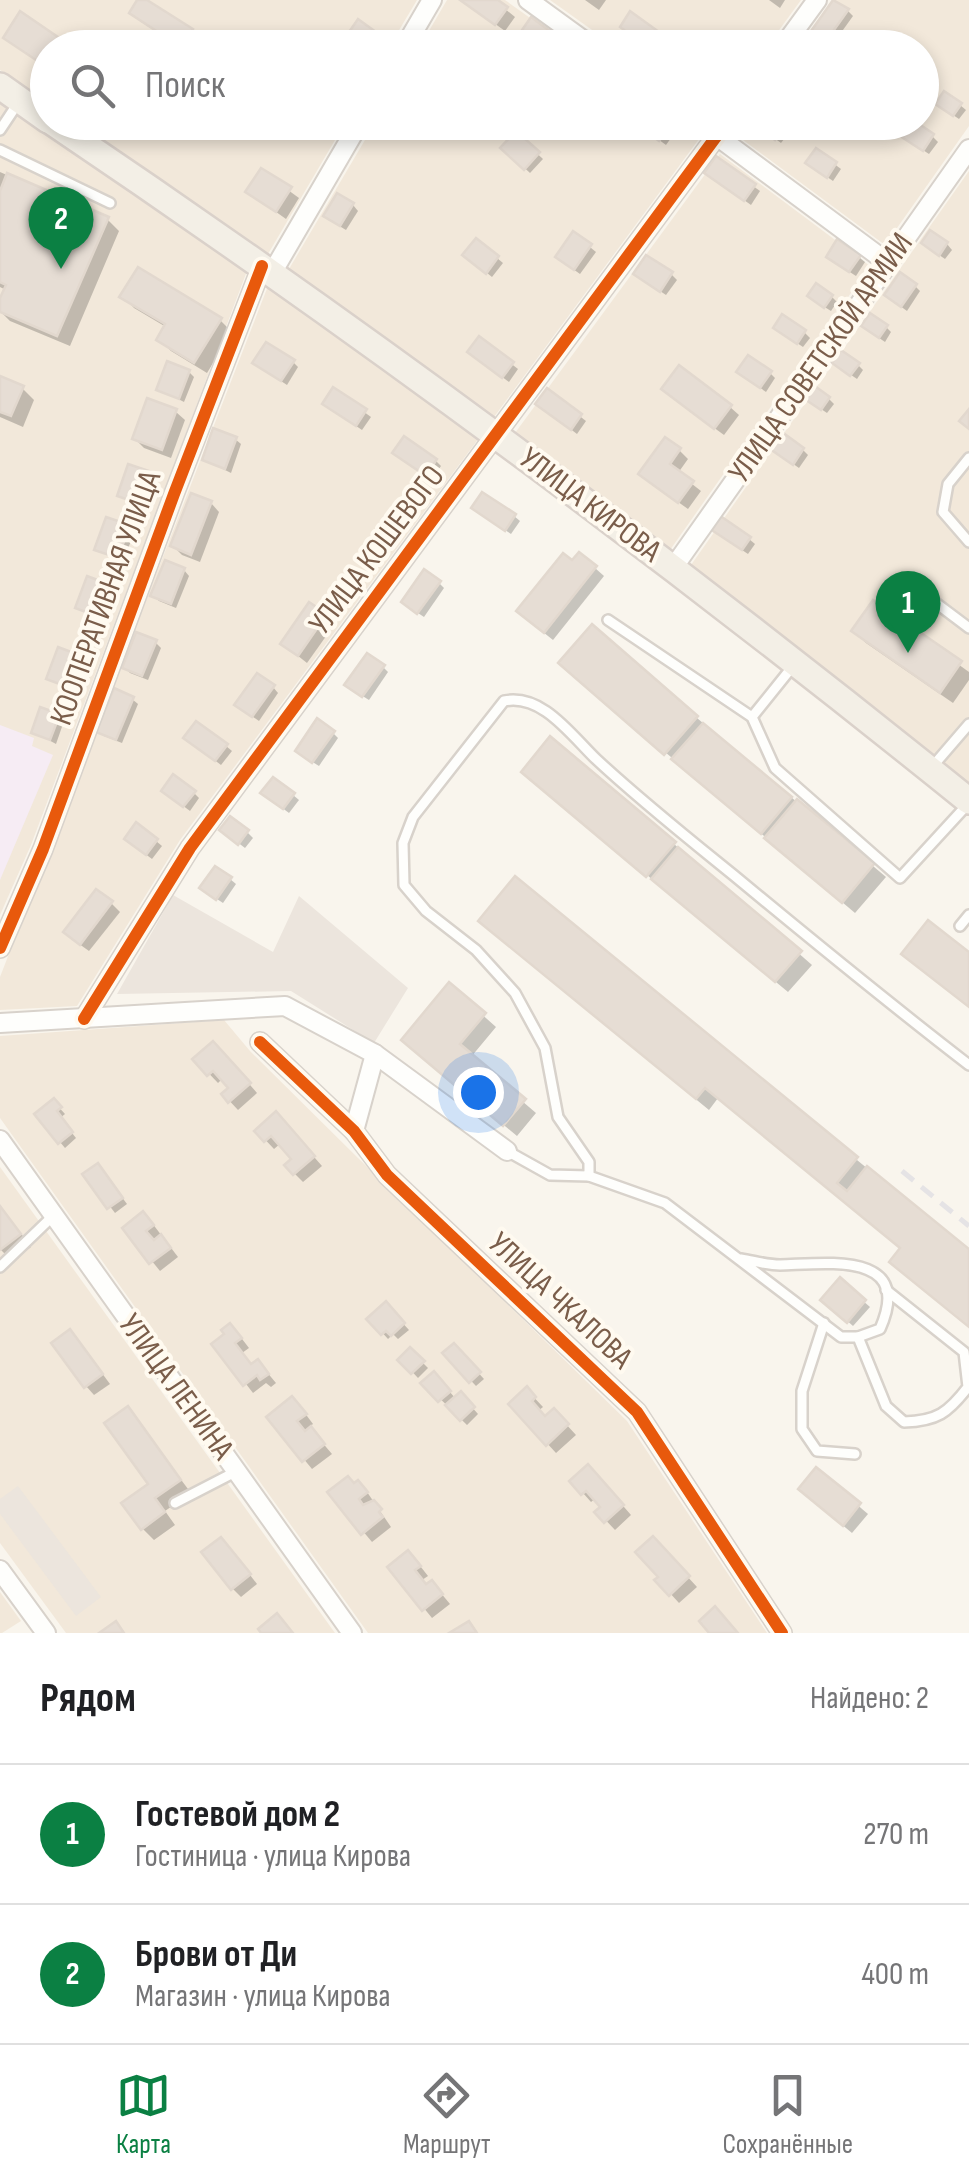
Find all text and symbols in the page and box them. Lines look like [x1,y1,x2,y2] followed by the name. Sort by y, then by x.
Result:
[30,30,939,140] search box
[65,58,120,113] icon: search
[145,63,225,108] text: Поиск
[28,186,94,269] pin: 2
[720,226,922,490] street label: УЛИЦА СОВЕТСКОЙ АРМИИ
[511,439,669,571] street label: УЛИЦА КИРОВА
[301,458,453,642] street label: УЛИЦА КОШЕВОГО
[42,465,170,730] street label: КООПЕРАТИВНАЯ УЛИЦА
[876,570,940,653] pin: 1
[453,1067,504,1118] your location
[480,1224,640,1378] street label: УЛИЦА ЧКАЛОВА
[110,1306,242,1468] street label: УЛИЦА ЛЕНИНА
[40,1673,136,1724] text: Рядом
[810,1679,929,1718] text: Найдено: 2
[135,1792,340,1837] text: Гостевой дом 2
[66,1815,79,1854] text: 1
[863,1815,929,1854] text: 270 m
[135,1837,411,1876] text: Гостиница · улица Кирова
[135,1932,297,1977] text: Брови от Ди
[65,1955,80,1994] text: 2
[861,1955,929,1994] text: 400 m
[135,1977,391,2016] text: Магазин · улица Кирова
[116,2068,171,2161] tab: Карта
[403,2068,491,2161] tab: Маршрут
[722,2068,853,2161] tab: Сохранённые

